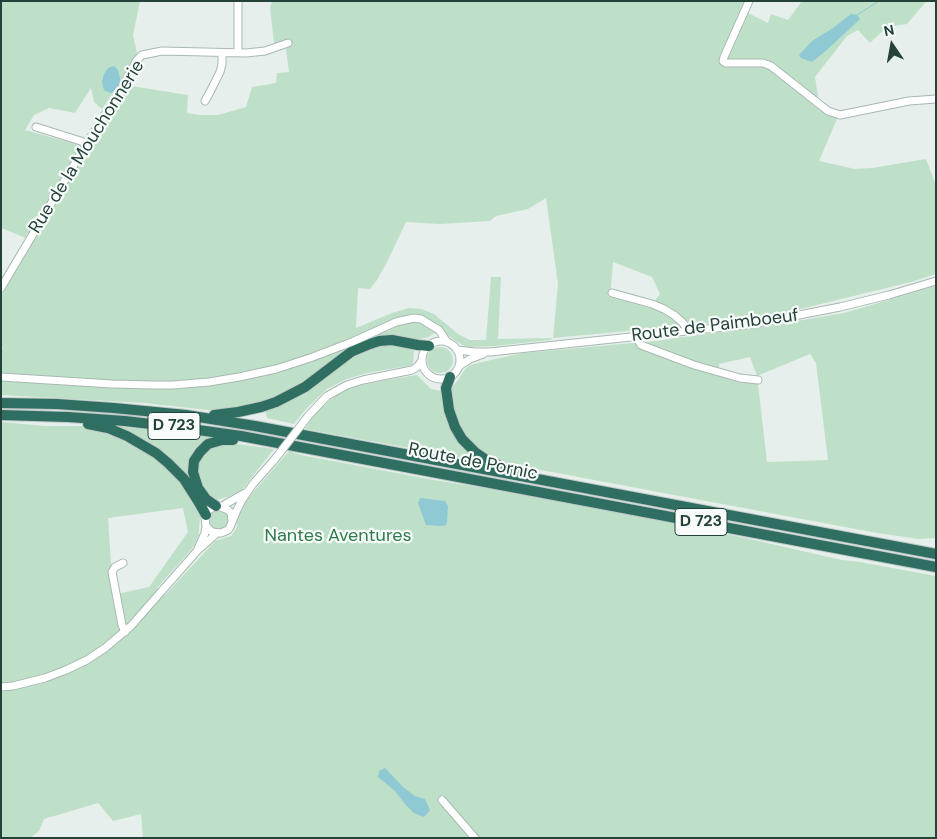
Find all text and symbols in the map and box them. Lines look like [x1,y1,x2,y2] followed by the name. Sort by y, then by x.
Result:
[867,20,917,70] north arrow
[882,20,896,40] text: N
[25,56,149,238] street label: Rue de la Mouchonnerie
[630,305,800,347] street label: Route de Paimboeuf
[148,412,200,440] road number: D 723
[406,439,540,485] street label: Route de Pornic
[675,508,727,536] road number: D 723
[265,525,411,547] park label: Nantes Aventures

